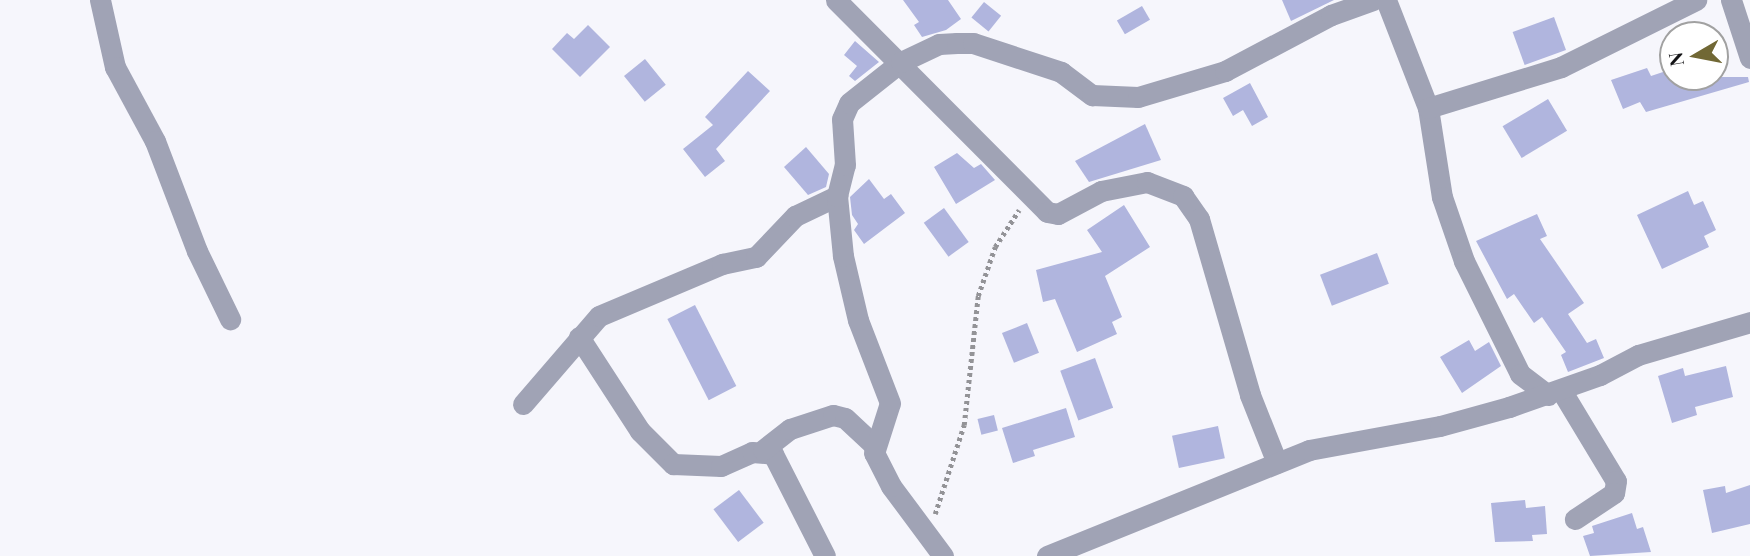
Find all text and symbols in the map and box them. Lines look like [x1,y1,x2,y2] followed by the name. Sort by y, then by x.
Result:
[1659,21,1729,91] north arrow
[1661,50,1689,68] text: N

